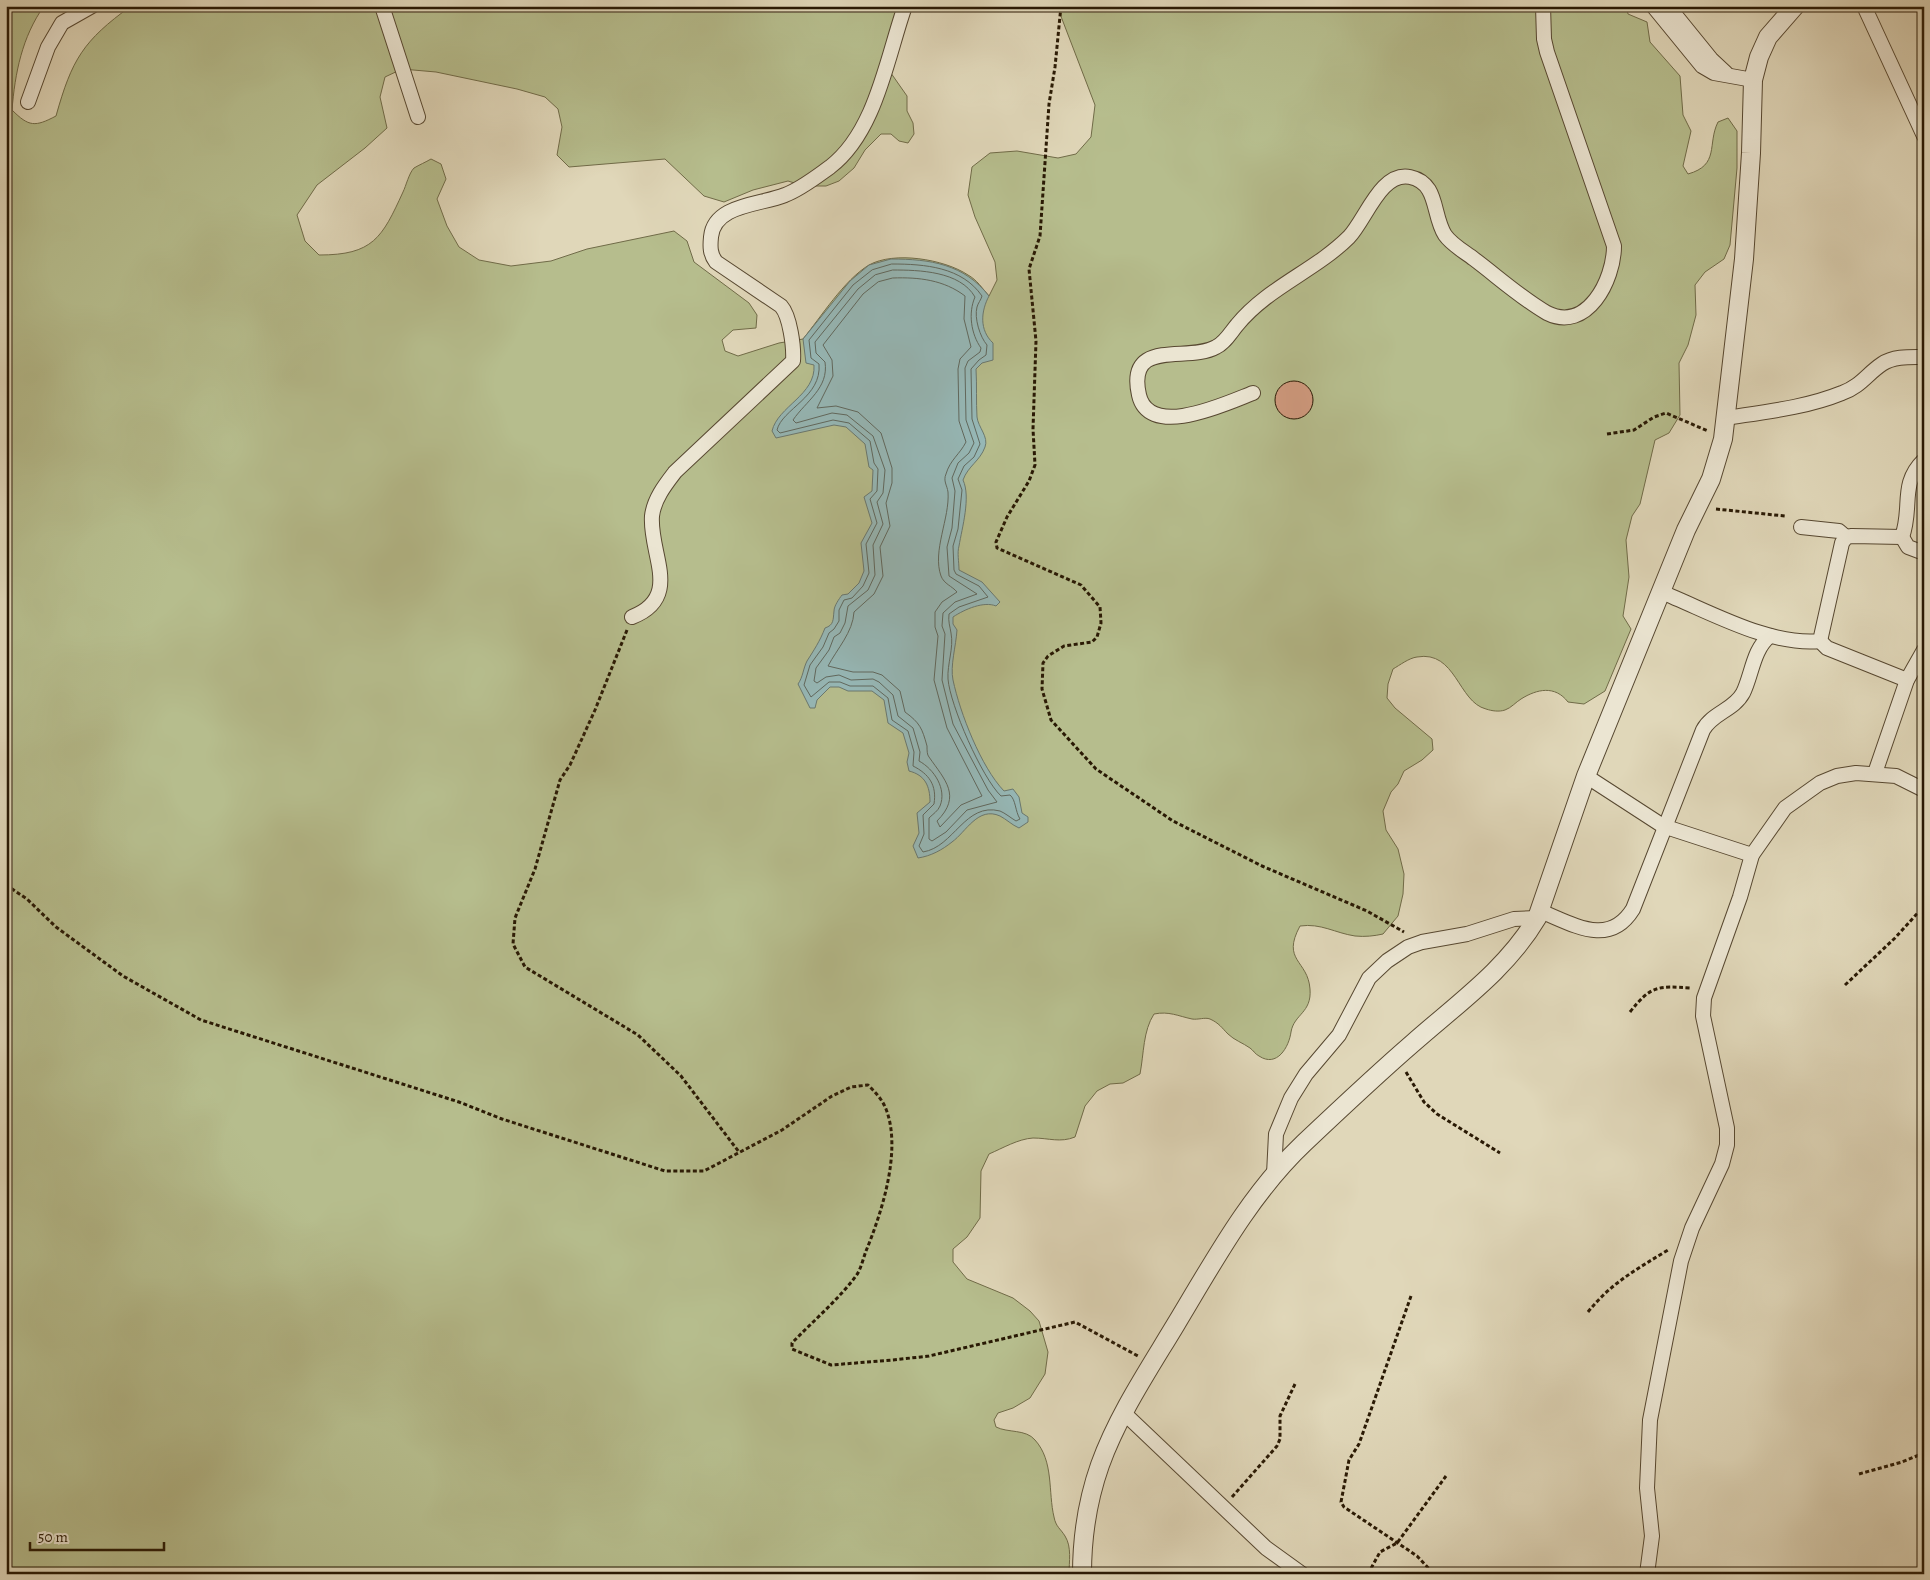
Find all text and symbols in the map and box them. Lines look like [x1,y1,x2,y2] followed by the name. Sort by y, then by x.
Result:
[30,1520,164,1552] scale bar
[38,1527,68,1547] text: 50 m

